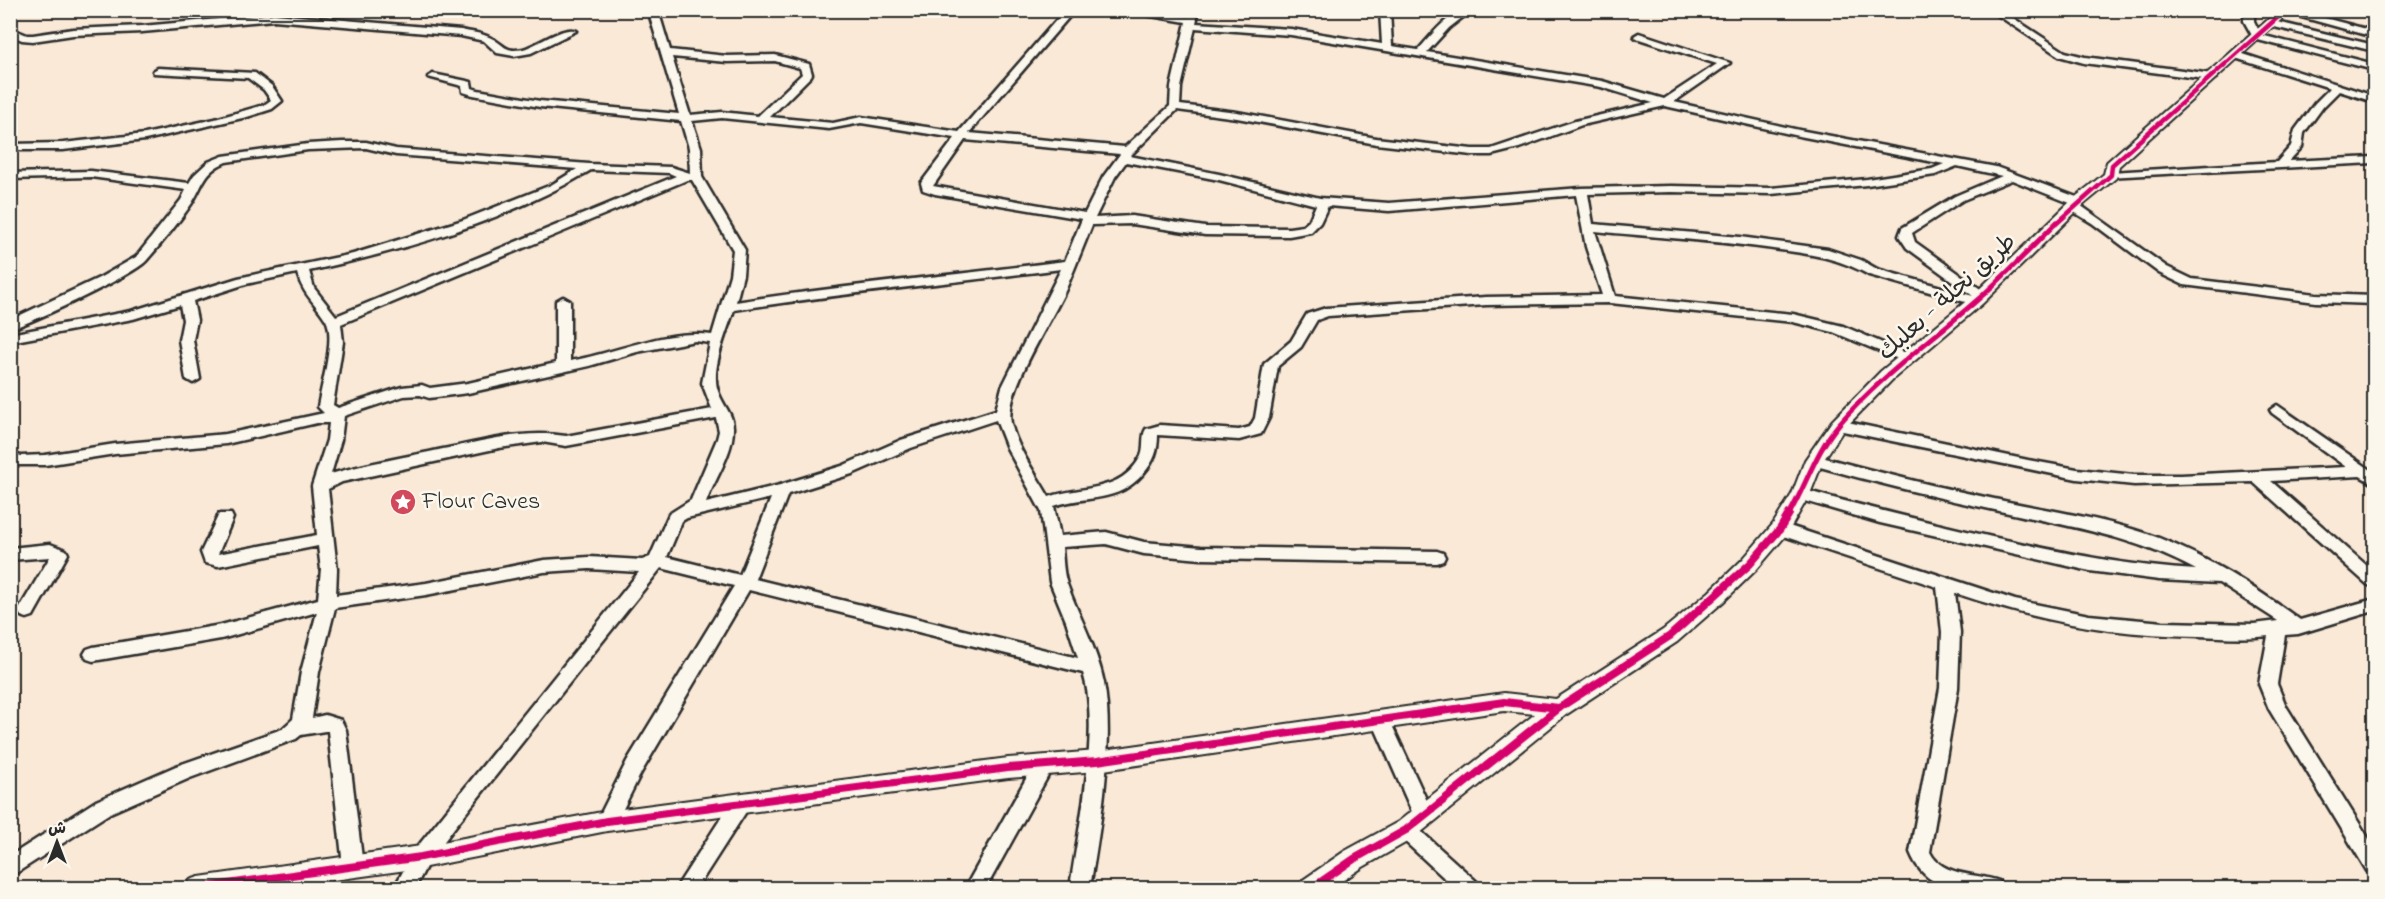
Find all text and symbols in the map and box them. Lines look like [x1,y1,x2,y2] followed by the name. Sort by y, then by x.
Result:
[1871,226,2025,370] street label: طريق نحلة - بعلبك
[421,485,540,520] place label: Flour Caves
[388,487,418,517] place icon: Flour Caves
[27,812,87,872] north arrow
[48,817,66,841] text: ش

